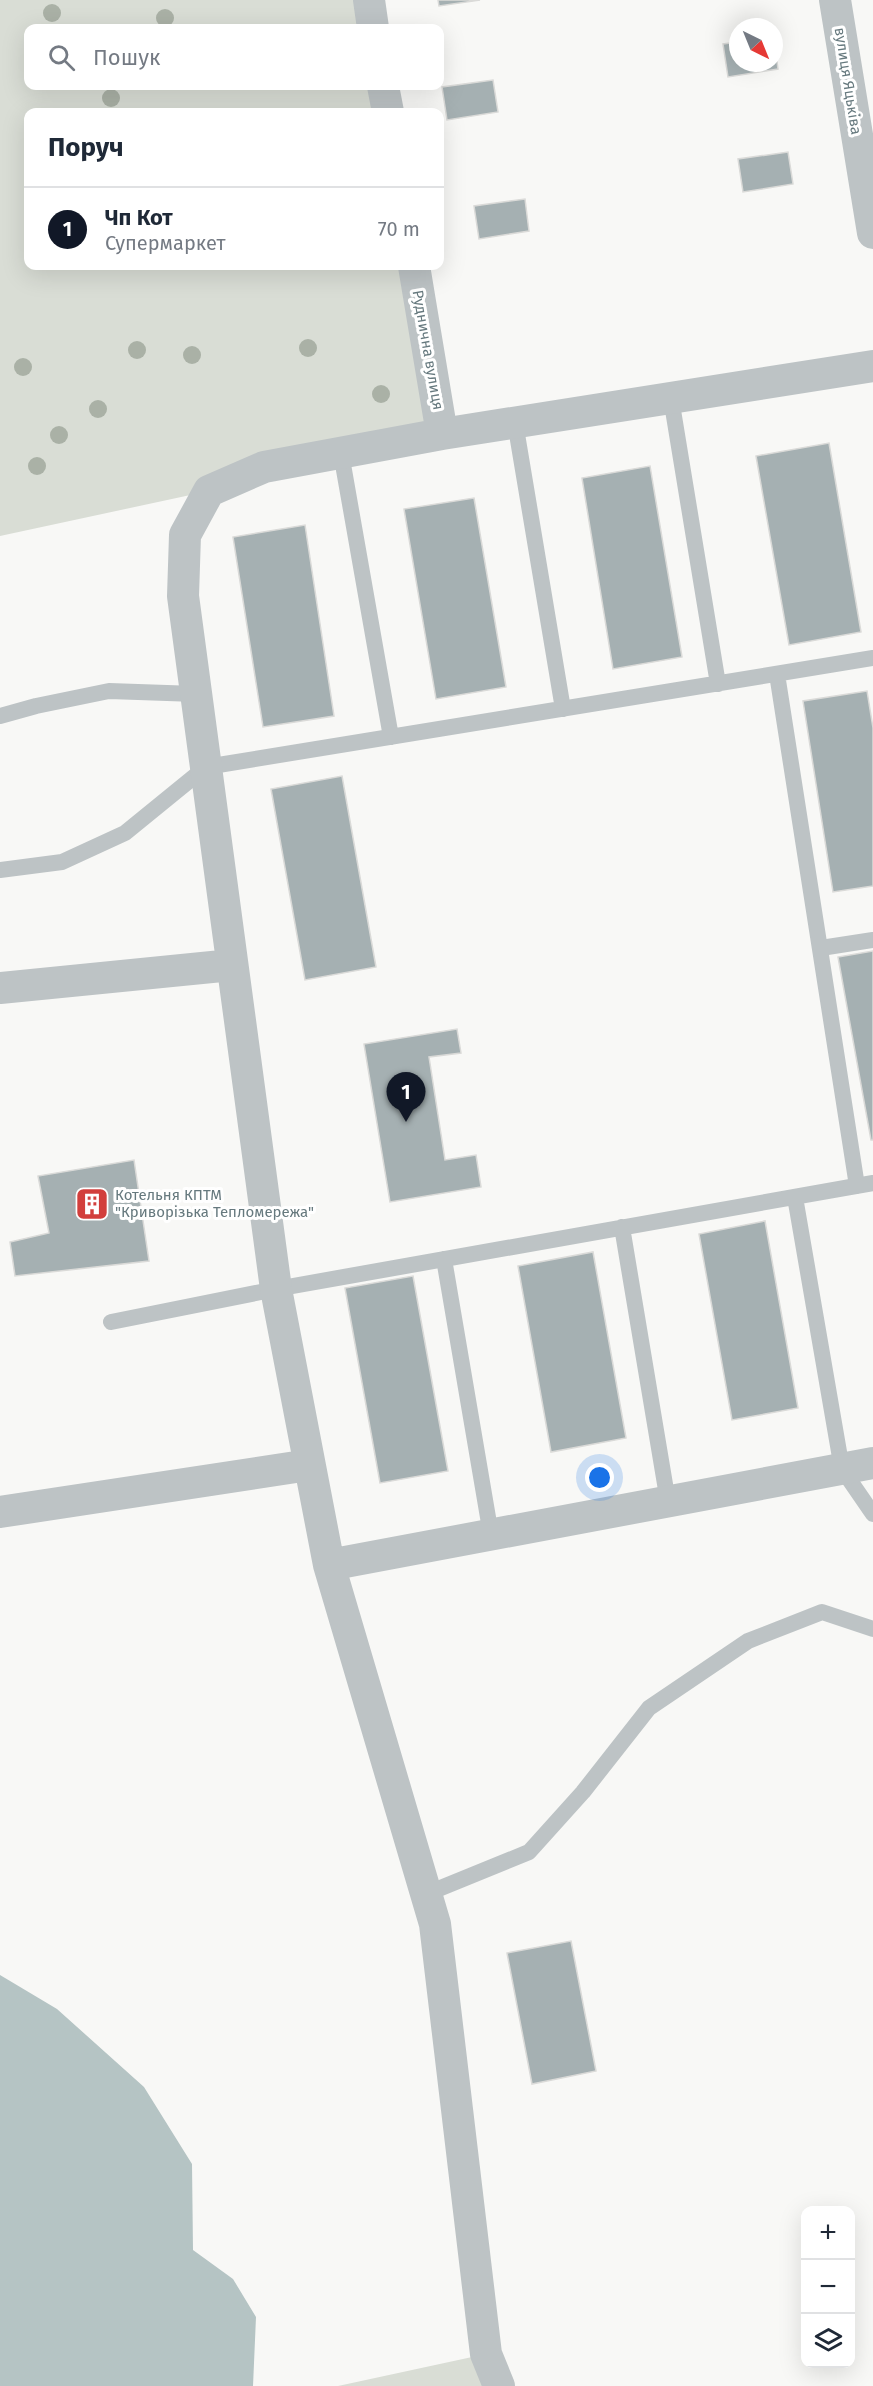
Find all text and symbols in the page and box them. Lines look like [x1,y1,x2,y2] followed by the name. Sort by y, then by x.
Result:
[729,18,783,72] north arrow
[24,24,444,90] search box
[831,26,865,136] street label: вулиця Яцьківа
[45,41,78,74] icon: search
[93,44,160,71] text: Пошук
[48,132,124,163] text: Поруч
[105,204,173,231] text: Чп Кот
[63,217,72,241] text: 1
[378,217,420,241] text: 70 m
[105,231,225,255] text: Супермаркет
[409,289,447,411] street label: Руднична вулиця
[386,1072,426,1122] pin: 1
[74,1186,110,1222] building icon: Котельня КПТМ "Криворізька Тепломережа"
[115,1186,314,1221] place label: Котельня КПТМ "Криворізька Тепломережа"
[585,1463,614,1492] your location
[801,2206,855,2368] map controls
[801,2206,855,2260] button: +
[801,2260,855,2314] button: −
[801,2314,855,2368] button: layers

